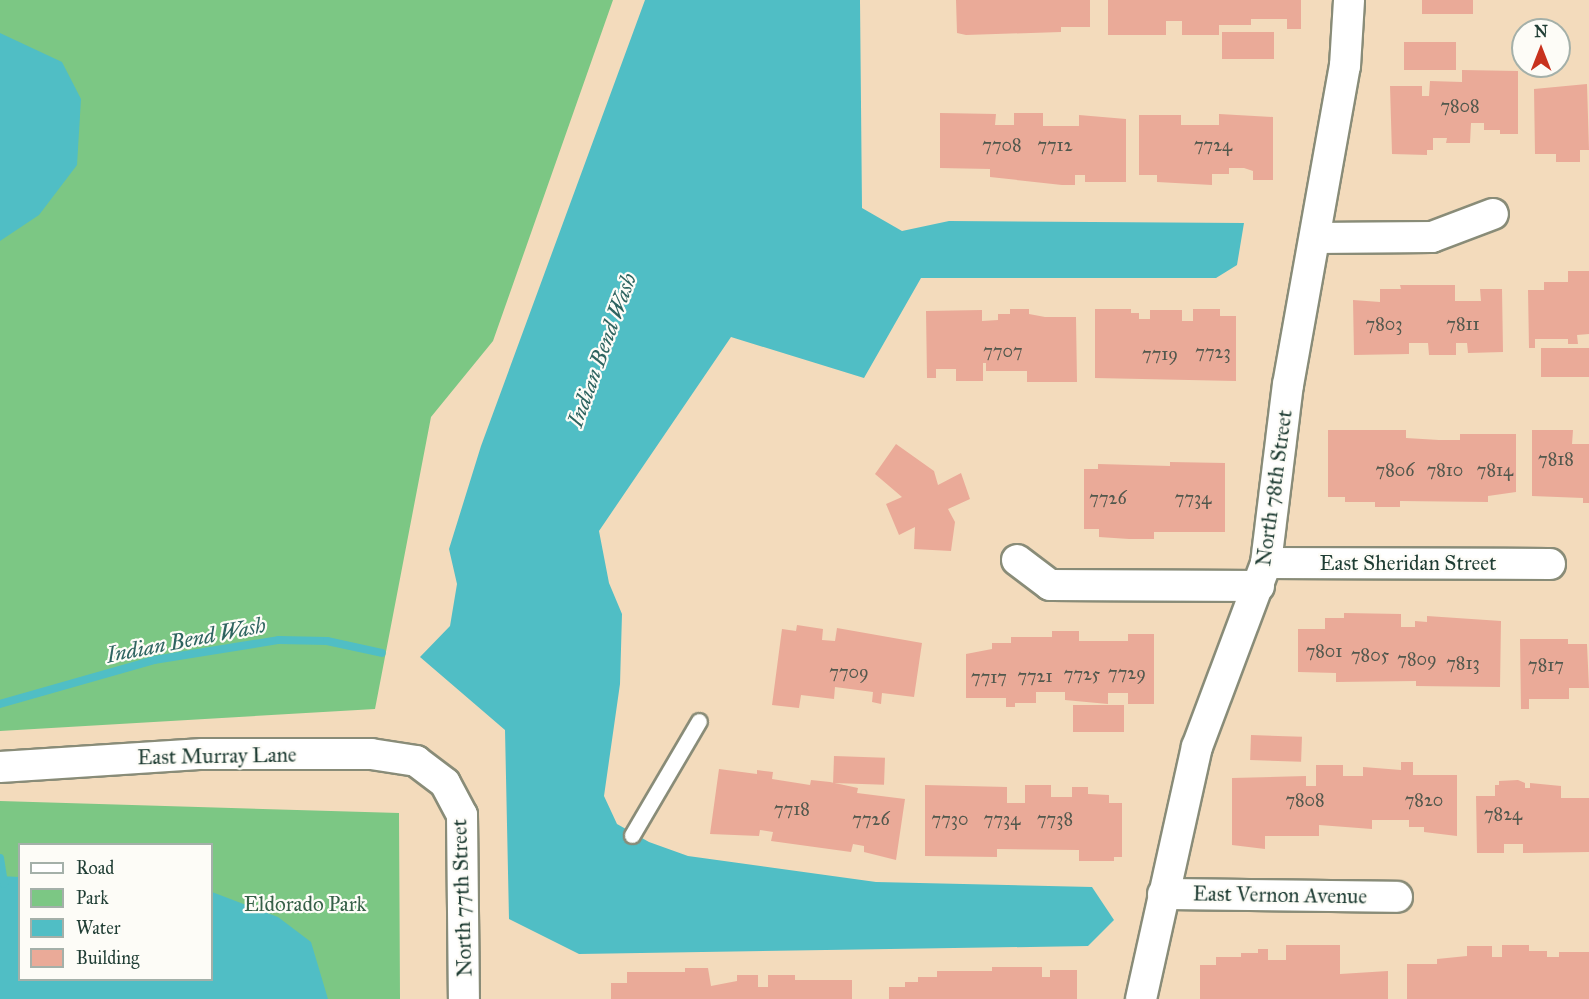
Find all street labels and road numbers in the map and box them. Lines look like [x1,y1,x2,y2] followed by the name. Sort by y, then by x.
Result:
[1251,408,1297,568] street label: North 78th Street
[1320,550,1496,576] street label: East Sheridan Street
[137,742,297,770] street label: East Murray Lane
[447,819,477,977] street label: North 77th Street
[1193,881,1367,909] street label: East Vernon Avenue

